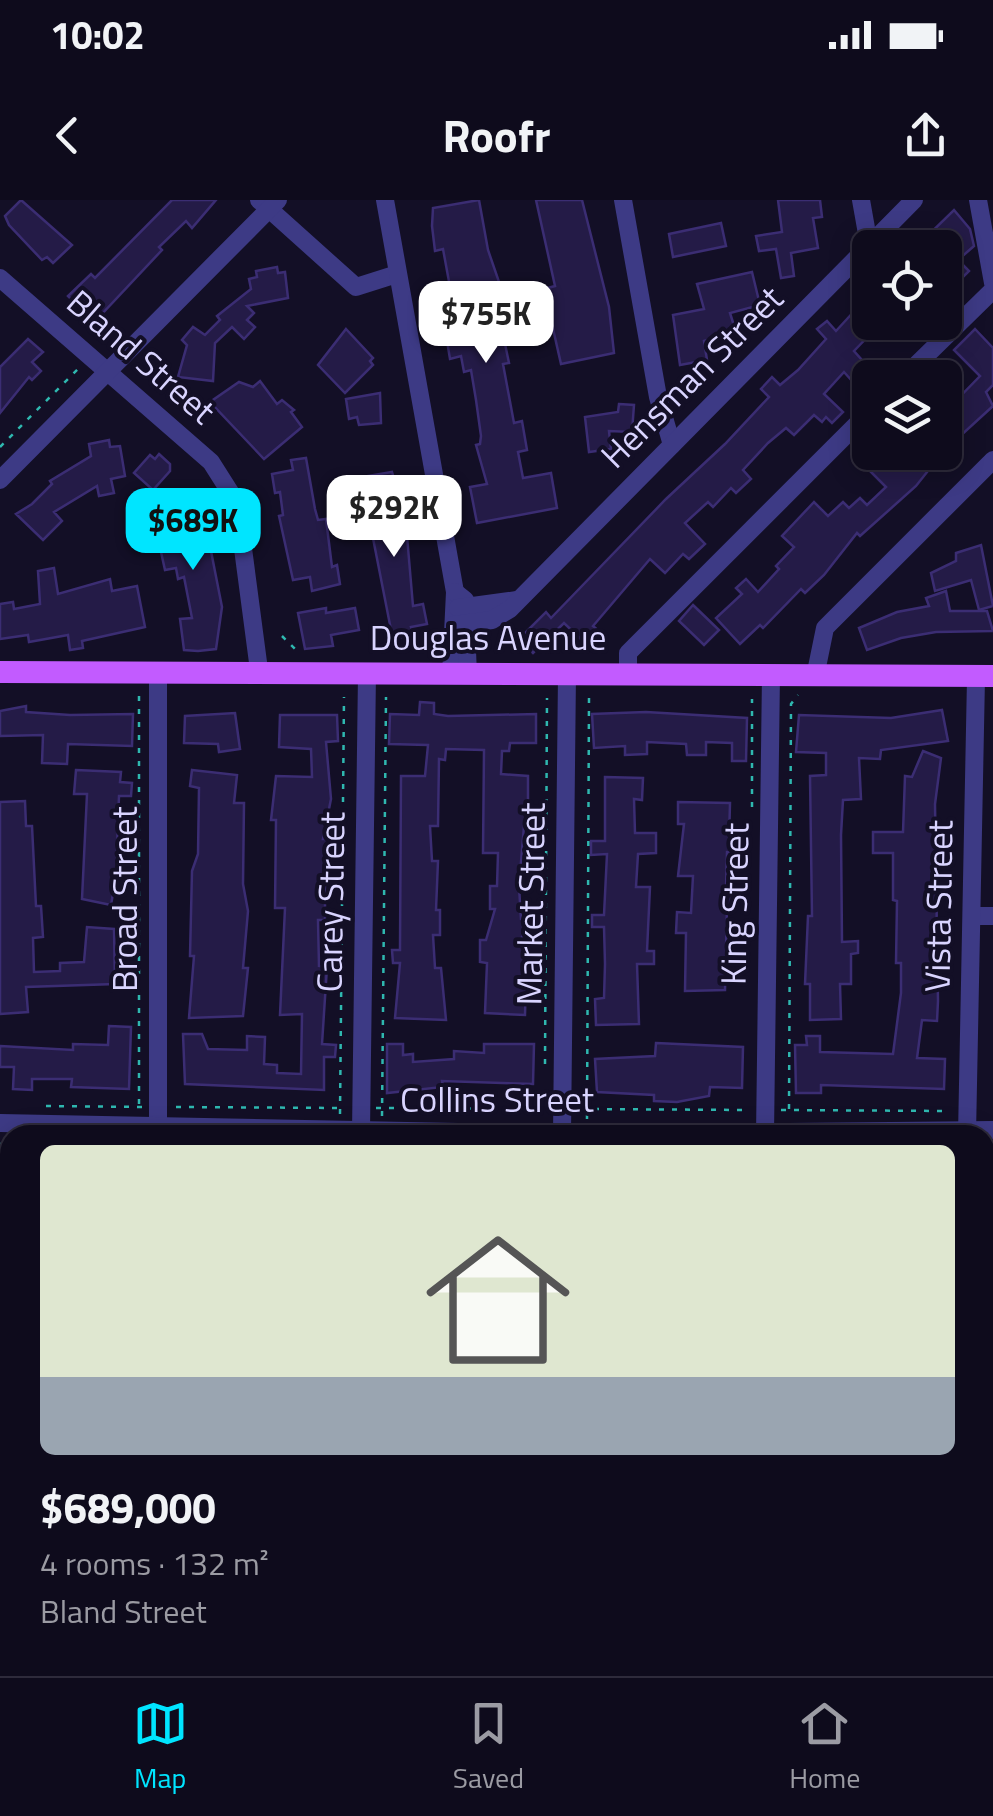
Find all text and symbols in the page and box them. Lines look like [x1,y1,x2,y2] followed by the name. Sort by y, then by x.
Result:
[50,6,145,64] text: 10:02
[442,101,551,169] text: Roofr
[40,108,95,163] icon: back
[898,108,953,163] icon: share
[852,230,962,470] map controls
[852,230,962,340] button: locate
[587,272,795,480] street label: Hensman Street
[55,276,228,436] street label: Bland Street
[416,281,556,366] pin: $755K
[441,289,531,337] text: $755K
[852,360,962,470] button: layers
[324,475,464,560] pin: $292K
[349,483,439,531] text: $292K
[123,488,263,573] pin: $689K
[148,496,238,544] text: $689K
[370,610,606,664] street label: Douglas Avenue
[501,802,559,1006] street label: Market Street
[97,806,151,992] street label: Broad Street
[301,811,359,993] street label: Carey Street
[910,819,966,992] street label: Vista Street
[706,822,762,986] street label: King Street
[400,1072,594,1126] street label: Collins Street
[408,1210,588,1390] icon: home
[40,1475,216,1539] text: $689,000
[40,1539,269,1587] text: 4 rooms · 132 m²
[40,1587,207,1635] text: Bland Street
[133,1696,188,1799] tab: Map
[453,1696,524,1799] tab: Saved
[789,1696,860,1799] tab: Home

